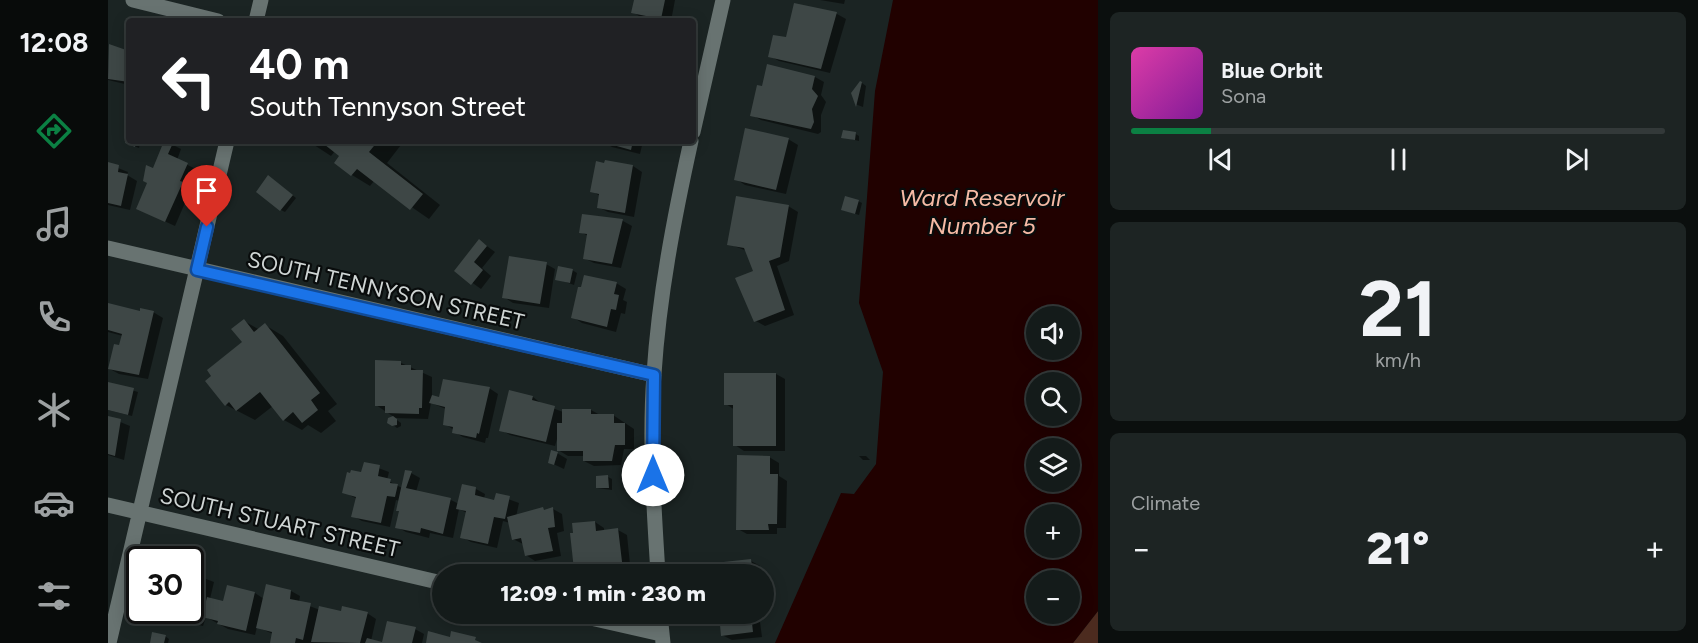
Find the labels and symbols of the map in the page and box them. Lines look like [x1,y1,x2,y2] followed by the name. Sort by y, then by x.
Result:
[181,165,232,227] pin
[900,183,1065,240] water label: Ward Reservoir Number 5
[245,245,527,335] street label: SOUTH TENNYSON STREET
[621,443,685,507] position arrow
[157,482,402,563] street label: SOUTH STUART STREET
[126,546,204,624] speed limit sign: 30

